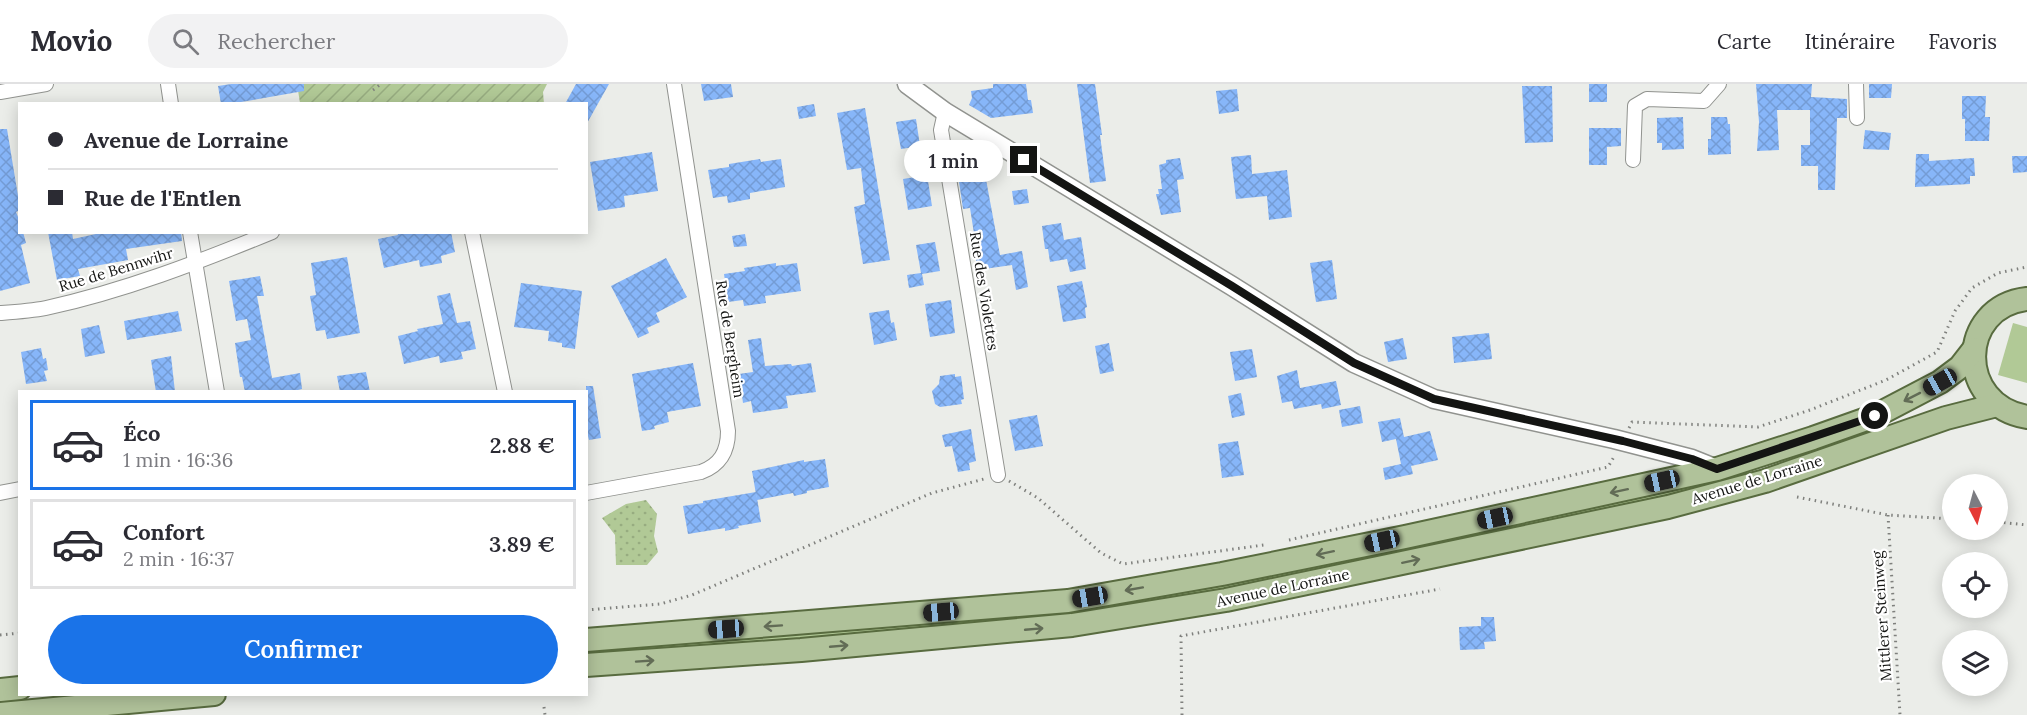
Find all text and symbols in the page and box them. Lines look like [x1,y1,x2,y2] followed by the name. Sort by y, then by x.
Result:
[148,14,568,68] search box
[30,23,112,59] text: Movio
[169,25,202,58] icon: search
[217,27,335,55] text: Rechercher
[1717,28,1771,55] text: Carte
[1804,28,1895,55] text: Itinéraire
[1928,28,1997,55] text: Favoris
[84,126,288,154] text: Avenue de Lorraine
[904,139,1003,181] callout: 1 min
[1010,146,1037,173] route end
[928,148,979,173] text: 1 min
[84,184,241,212] text: Rue de l'Entlen
[966,230,1003,352] street label: Rue des Violettes
[56,243,176,296] street label: Rue de Bennwihr
[712,279,749,399] street label: Rue de Bergheim
[1920,365,1960,399] car
[1904,392,1922,403] one-way arrow
[1861,402,1888,429] route start
[51,418,105,472] icon: car
[123,419,160,447] text: Éco
[490,431,555,459] text: 2.88 €
[123,447,233,472] text: 1 min · 16:36
[1688,451,1824,509] street label: Avenue de Lorraine
[1643,468,1681,494] car
[1942,474,2008,540] north arrow
[1942,474,2008,696] map controls
[1610,485,1629,497] one-way arrow
[1476,505,1514,531] car
[51,517,105,571] icon: car
[123,518,205,546] text: Confort
[1363,528,1401,554] car
[489,530,555,558] text: 3.89 €
[123,546,234,571] text: 2 min · 16:37
[1316,548,1336,559] one-way arrow
[1867,549,1896,682] street label: Mittlerer Steinweg
[1942,552,2008,618] button: locate
[1401,555,1421,566] one-way arrow
[1214,564,1351,611] street label: Avenue de Lorraine
[1124,584,1144,595] one-way arrow
[1071,585,1109,609] car
[922,601,960,623] car
[48,615,558,684] button: Confirmer
[707,619,745,639] car
[763,621,783,632] one-way arrow
[1023,623,1043,634] one-way arrow
[1942,630,2008,696] button: layers
[829,640,849,651] one-way arrow
[634,655,654,666] one-way arrow

